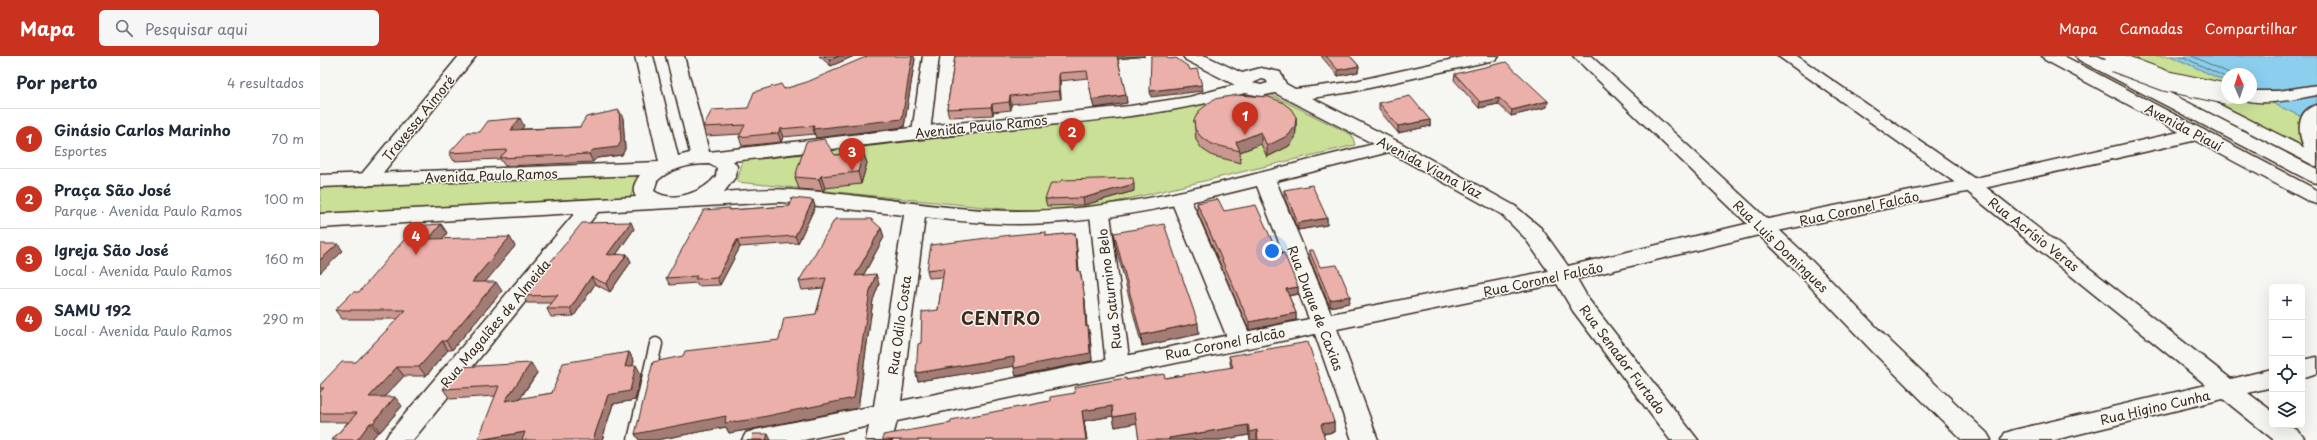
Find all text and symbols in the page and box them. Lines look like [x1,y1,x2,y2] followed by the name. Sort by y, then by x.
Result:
[99,10,379,46] search box
[20,14,75,42] text: Mapa
[113,17,135,39] icon: search
[145,17,248,40] text: Pesquisar aqui
[2059,18,2097,39] text: Mapa
[2119,18,2183,39] text: Camadas
[2205,18,2297,39] text: Compartilhar
[2221,68,2257,104] north arrow
[16,69,97,95] text: Por perto
[377,71,459,165] street label: Travessa Aimoré
[227,73,304,92] text: 4 resultados
[2142,99,2226,155] street label: Avenida Piauí
[1232,102,1258,135] pin: 1
[914,110,1048,142] street label: Avenida Paulo Ramos
[54,118,231,141] text: Ginásio Carlos Marinho
[1059,118,1085,151] pin: 2
[26,129,32,148] text: 1
[271,129,304,148] text: 70 m
[1374,131,1486,203] street label: Avenida Viana Vaz
[839,138,865,171] pin: 3
[54,141,107,160] text: Esportes
[424,163,558,187] street label: Avenida Paulo Ramos
[54,178,171,201] text: Praça São José
[1797,186,1921,230] street label: Rua Coronel Falcão
[24,189,34,208] text: 2
[264,189,304,208] text: 100 m
[1985,193,2083,276] street label: Rua Acrísio Veras
[1729,195,1833,297] street label: Rua Luis Domingues
[54,201,242,220] text: Parque · Avenida Paulo Ramos
[403,222,429,255] pin: 4
[1092,228,1126,350] street label: Rua Saturnino Belo
[54,238,169,261] text: Igreja São José
[1262,241,1282,261] your location
[1283,243,1349,373] street label: Rua Duque de Caxias
[25,249,33,268] text: 3
[265,249,304,268] text: 160 m
[436,254,555,391] street label: Rua Magalães de Almeida
[1481,257,1605,301] street label: Rua Coronel Falcão
[54,261,232,280] text: Local · Avenida Paulo Ramos
[883,273,916,376] street label: Rua Odilo Costa
[2269,284,2305,428] map controls
[2269,284,2305,320] button: +
[54,298,131,321] text: SAMU 192
[1576,300,1670,418] street label: Rua Senador Furtado
[961,305,1041,331] district label: CENTRO
[25,309,33,328] text: 4
[263,309,304,328] text: 290 m
[2269,320,2305,356] button: −
[54,321,232,340] text: Local · Avenida Paulo Ramos
[1163,322,1287,364] street label: Rua Coronel Falcão
[2269,356,2305,392] button: locate
[2098,385,2213,429] street label: Rua Higino Cunha
[2269,392,2305,428] button: layers

